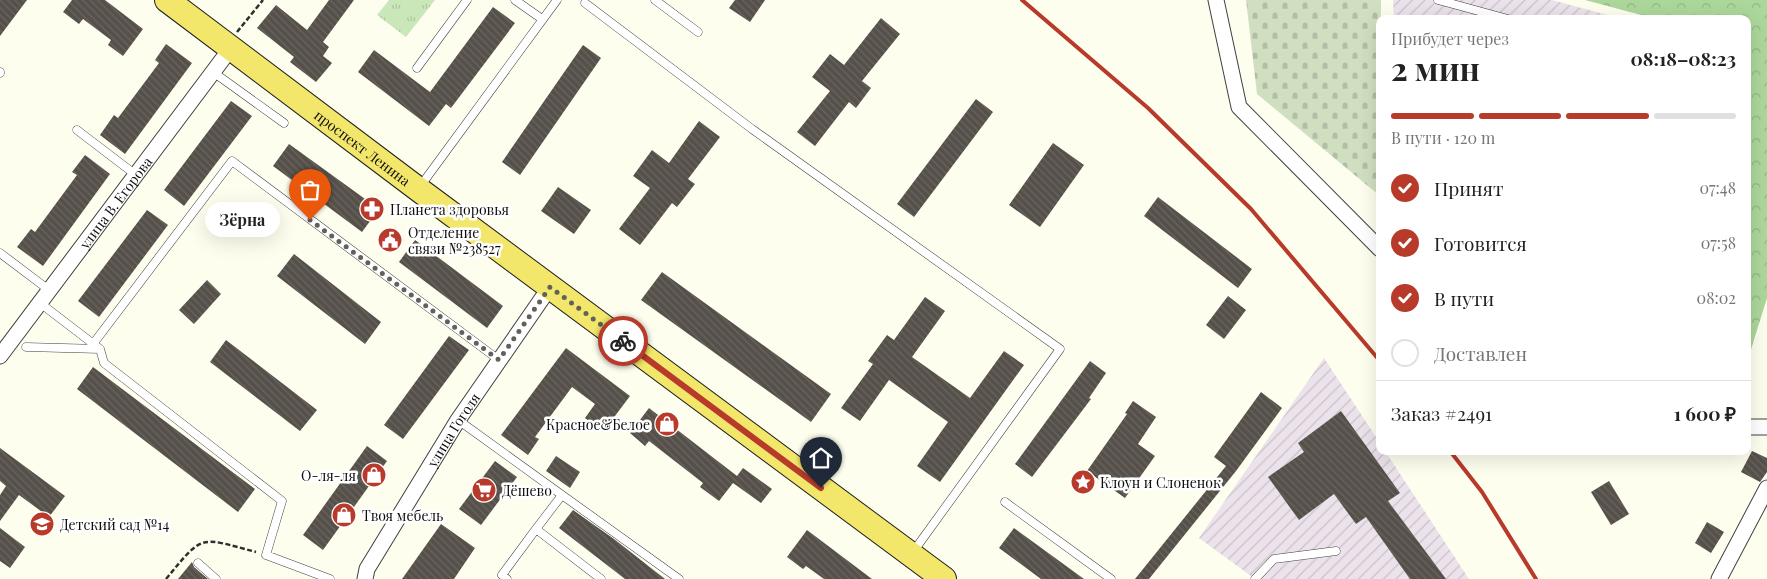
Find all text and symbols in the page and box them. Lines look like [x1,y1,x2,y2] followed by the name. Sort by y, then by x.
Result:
[1391,28,1509,49] text: Прибудет через
[1631,45,1736,71] text: 08:18–08:23
[1391,46,1480,89] text: 2 мин
[311,105,415,190] street label: проспект Ленина
[1391,127,1495,148] text: В пути · 120 m
[74,153,156,253] street label: улица В. Егорова
[289,169,331,220] pin
[1391,174,1419,202] icon: check
[1434,175,1503,201] text: Принят
[296,176,324,204] icon: bag
[1699,177,1736,198] text: 07:48
[359,196,385,222] pharmacy icon: Планета здоровья
[390,200,509,219] place label: Планета здоровья
[205,202,280,238] callout: Зёрна
[220,209,265,230] text: Зёрна
[408,223,501,258] place label: Отделение связи №238527
[377,227,403,253] public building icon: Отделение связи №238527
[1391,229,1419,257] icon: check
[1434,230,1527,256] text: Готовится
[1701,232,1736,253] text: 07:58
[1391,284,1419,312] icon: check
[1434,285,1494,311] text: В пути
[1697,287,1736,308] text: 08:02
[598,316,648,366] courier
[609,327,637,355] icon: bike
[1434,340,1527,366] text: Доставлен
[422,388,484,471] street label: улица Гоголя
[1391,400,1492,426] text: Заказ #2491
[1674,400,1736,426] text: 1 600 ₽
[654,411,680,437] shop icon: Красное&Белое
[546,415,650,434] place label: Красное&Белое
[800,437,842,488] pin
[807,444,835,472] icon: home
[361,462,387,488] shop icon: О-ля-ля
[301,466,356,485] place label: О-ля-ля
[1070,469,1096,495] place icon: Клоун и Слоненок
[1100,473,1221,492] place label: Клоун и Слоненок
[471,477,497,503] supermarket icon: Дёшево
[502,481,552,500] place label: Дёшево
[331,502,357,528] shop icon: Твоя мебель
[362,506,443,525] place label: Твоя мебель
[29,511,55,537] school or university icon: Детский сад №14
[60,515,170,534] place label: Детский сад №14

